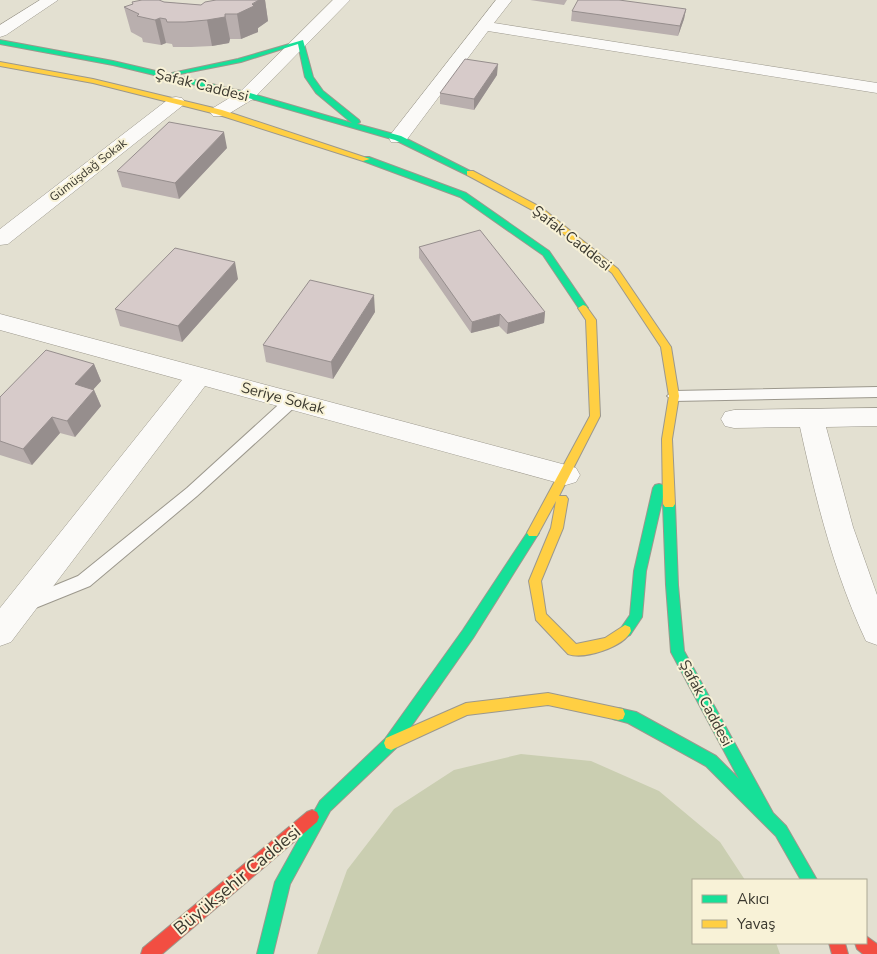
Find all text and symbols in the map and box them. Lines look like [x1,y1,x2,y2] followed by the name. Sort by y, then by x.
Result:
[153,64,251,106] street label: Şafak Caddesi
[46,134,131,205] street label: Gümüşdağ Sokak
[528,201,616,275] street label: Şafak Caddesi
[239,377,328,419] street label: Seriye Sokak
[675,656,737,750] street label: Şafak Caddesi
[168,820,306,940] street label: Büyükşehir Caddesi
[692,879,867,944] legend
[737,889,769,909] text: Akıcı
[736,914,775,934] text: Yavaş

